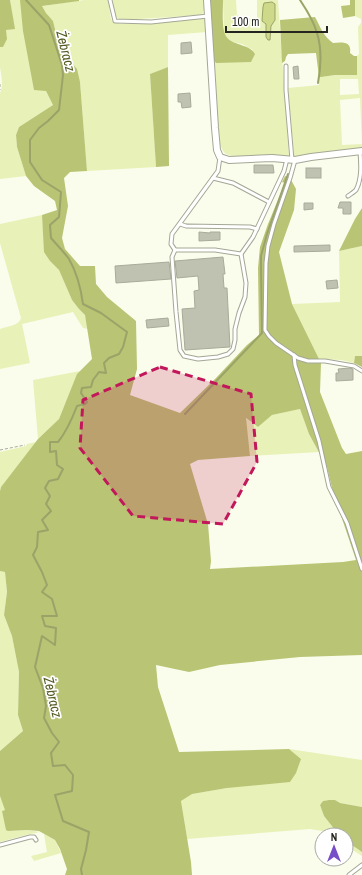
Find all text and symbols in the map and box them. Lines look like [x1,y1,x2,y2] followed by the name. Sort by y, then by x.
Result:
[226,8,327,34] scale bar
[232,14,259,30] text: 100 m
[52,28,80,74] water label: Żebracz
[39,674,66,719] water label: Żebracz
[314,827,354,867] north arrow
[331,830,337,844] text: N

